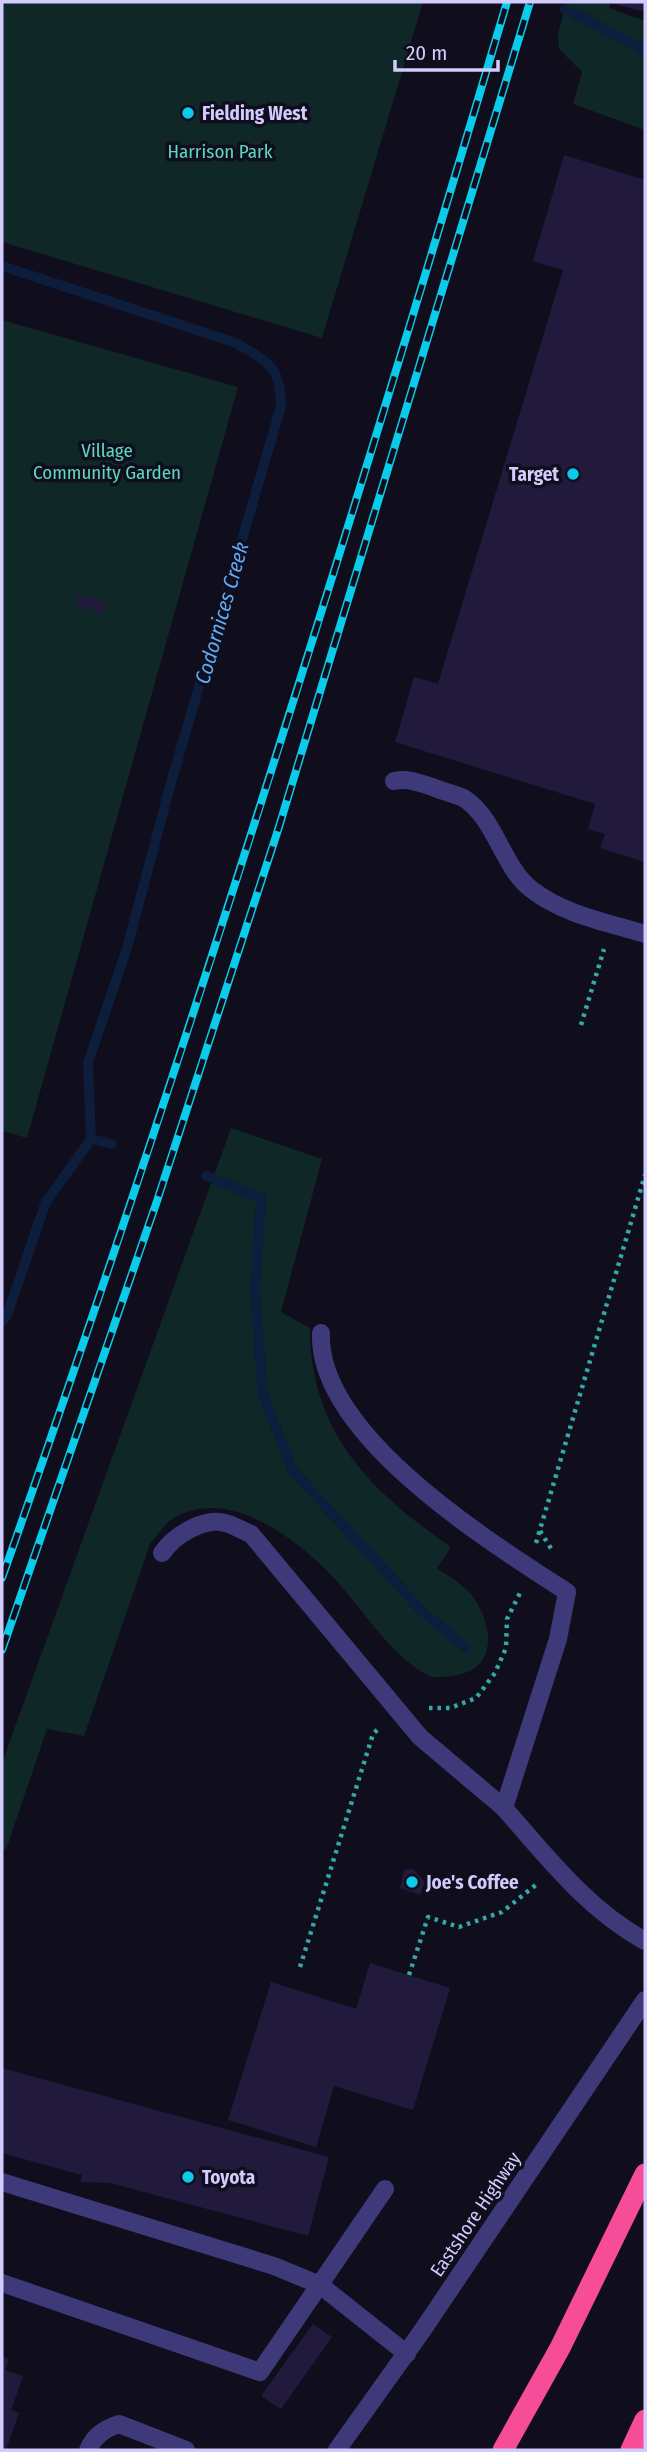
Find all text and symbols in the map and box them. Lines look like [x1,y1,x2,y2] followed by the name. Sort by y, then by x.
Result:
[395,28,498,72] scale bar
[406,40,447,66] text: 20 m
[202,102,308,125] place label: Fielding West
[180,105,196,121] marker: Fielding West
[167,140,273,163] park label: Harrison Park
[33,439,181,484] park label: Village Community Garden
[509,463,559,486] place label: Target
[565,466,581,482] marker: Target
[189,539,255,687] water label: Codornices Creek
[425,1871,519,1894] place label: Joe's Coffee
[404,1874,420,1890] marker: Joe's Coffee
[425,2147,526,2281] street label: Eastshore Highway
[202,2166,255,2189] place label: Toyota
[180,2169,196,2185] marker: Toyota

